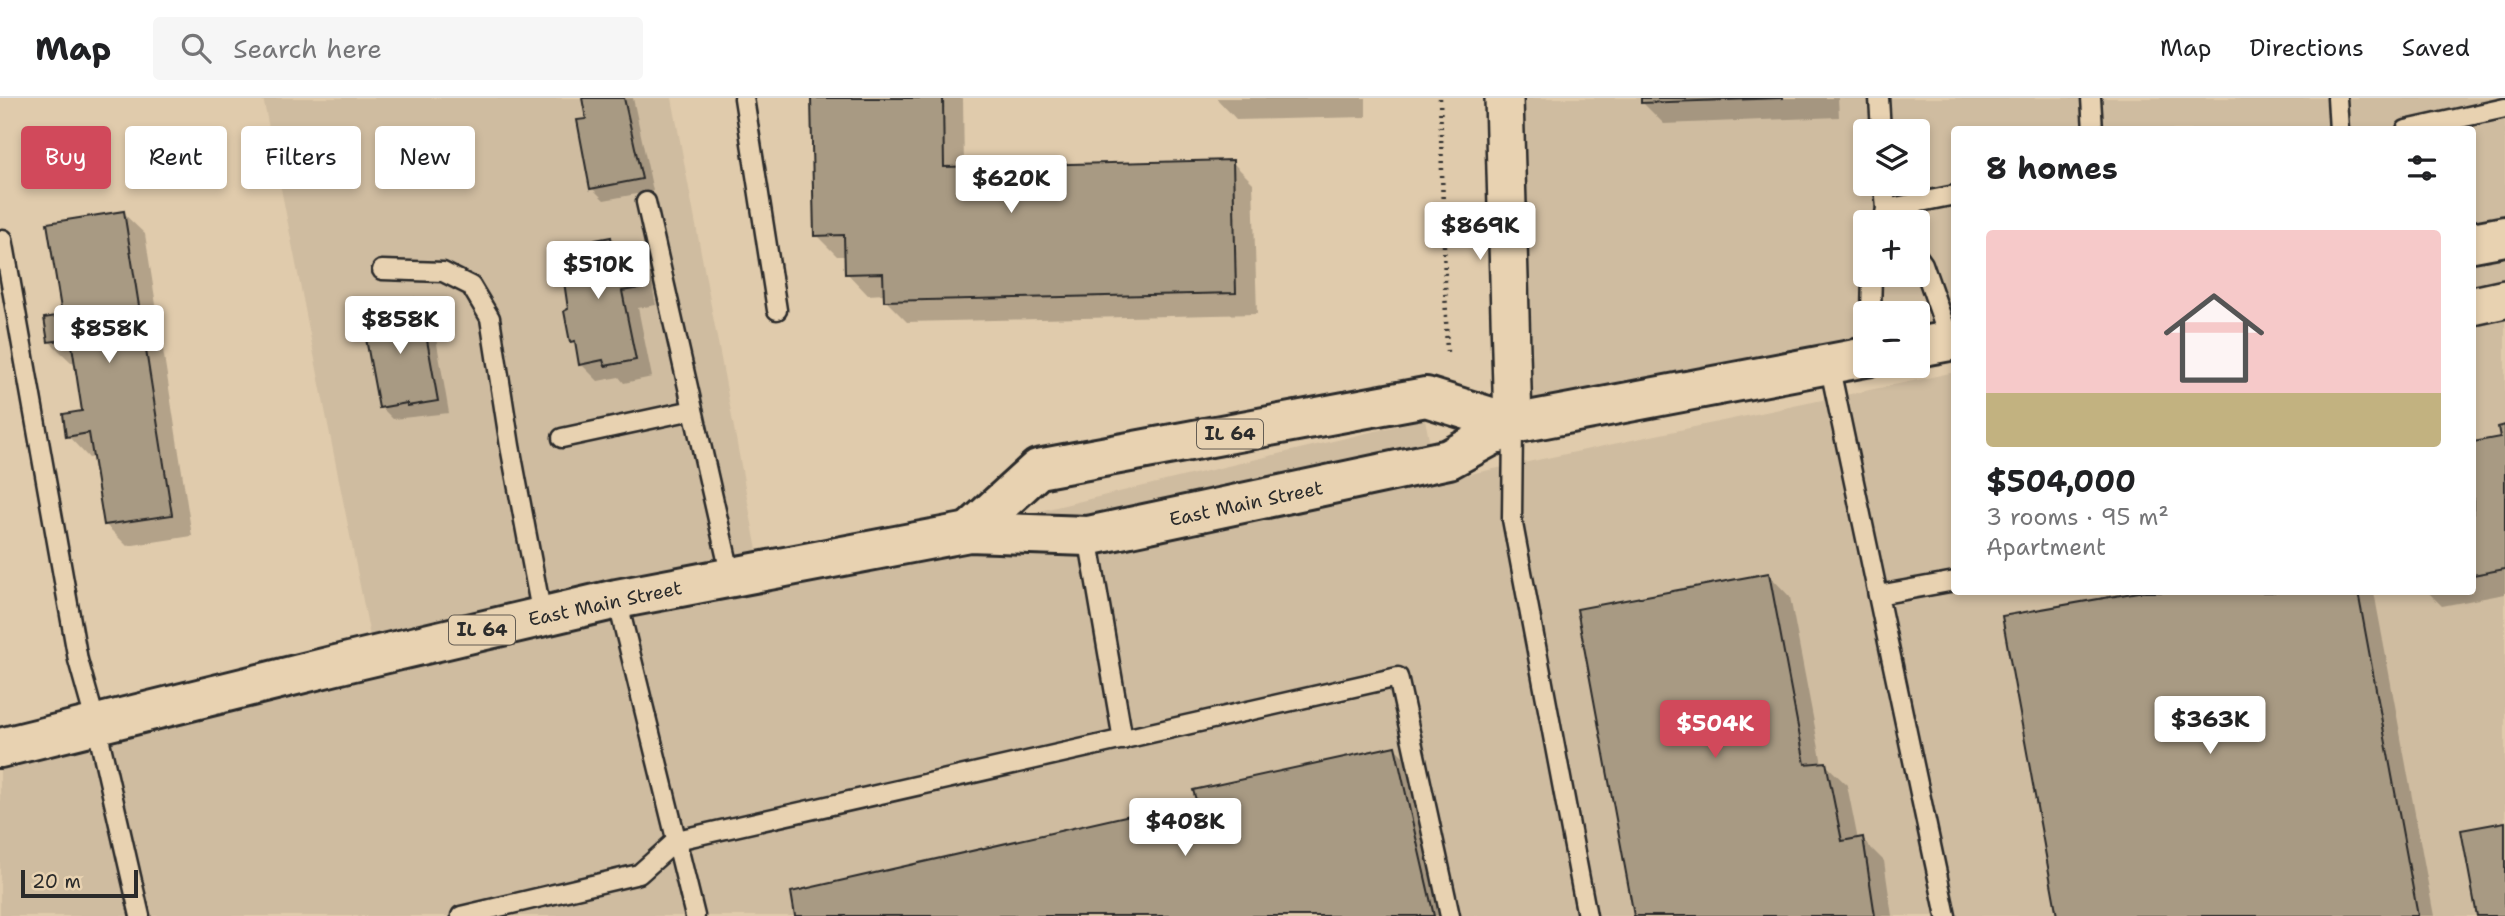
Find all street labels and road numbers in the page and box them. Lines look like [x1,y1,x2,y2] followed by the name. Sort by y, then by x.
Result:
[1197,420,1263,448] road number: IL 64
[1167,475,1325,532] street label: East Main Street
[526,575,684,632] street label: East Main Street
[449,616,515,644] road number: IL 64

